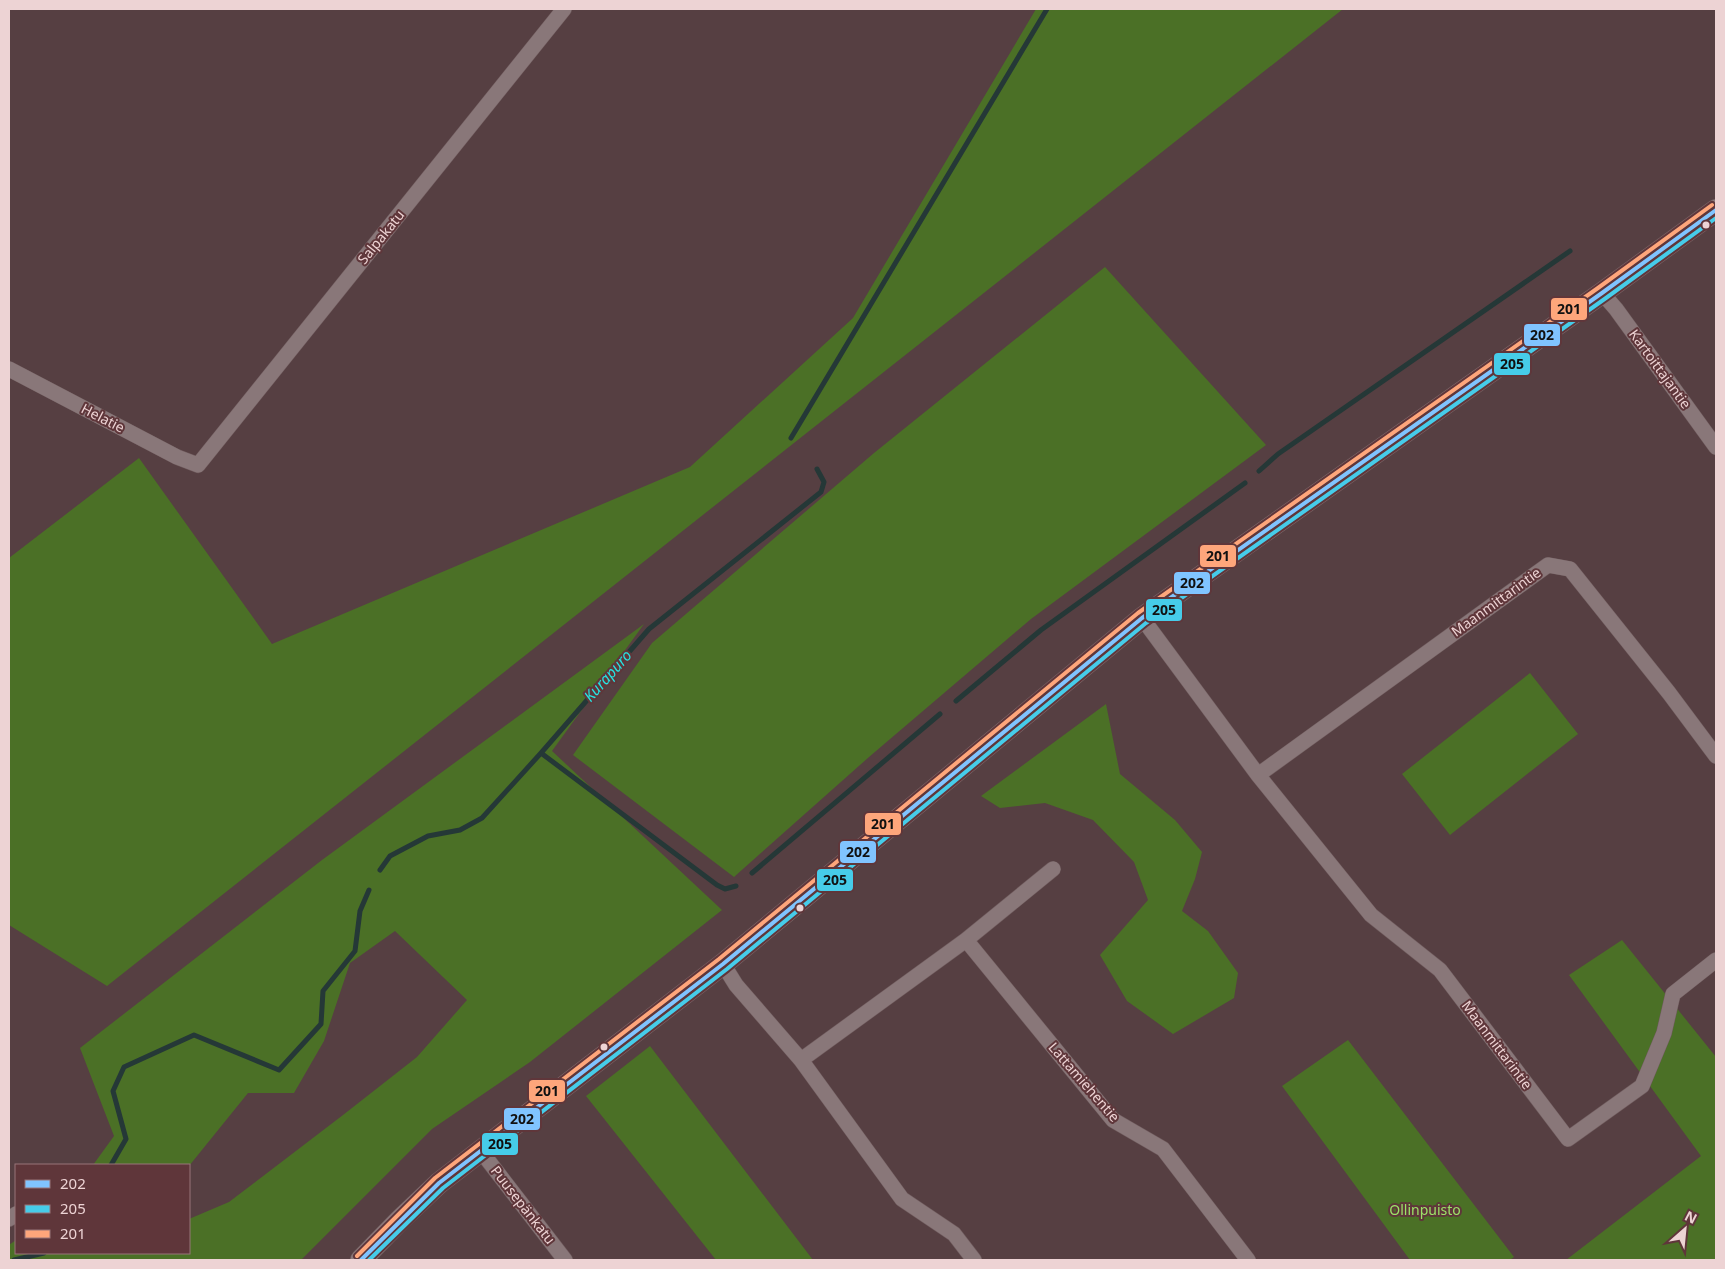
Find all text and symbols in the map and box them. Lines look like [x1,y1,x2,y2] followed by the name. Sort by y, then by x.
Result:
[353,206,408,268] street label: Salpakatu
[1701,220,1711,230] unlabelled marker
[1550,297,1588,321] line badge: 201
[1557,299,1581,318] text: 201
[1523,323,1561,347] line badge: 202
[1530,325,1554,344] text: 202
[1625,325,1696,412] street label: Kartoittajantie
[1493,352,1531,376] line badge: 205
[1500,354,1524,373] text: 205
[78,399,128,437] street label: Helatie
[1199,544,1237,568] line badge: 201
[1206,546,1230,565] text: 201
[1447,563,1544,641] street label: Maanmittarintie
[1173,571,1211,595] line badge: 202
[1180,573,1204,592] text: 202
[1145,598,1183,622] line badge: 205
[1152,600,1176,619] text: 205
[579,645,636,705] water label: Kurapuro
[864,812,902,836] line badge: 201
[871,814,895,833] text: 201
[839,840,877,864] line badge: 202
[846,842,870,861] text: 202
[816,868,854,892] line badge: 205
[823,870,847,889] text: 205
[795,903,805,913] unlabelled marker
[1458,997,1537,1093] street label: Maanmittarintie
[1045,1038,1124,1126] street label: Lattamiehentie
[599,1042,609,1052] unlabelled marker
[528,1079,566,1103] line badge: 201
[535,1081,559,1100] text: 201
[503,1107,541,1131] line badge: 202
[510,1109,534,1128] text: 202
[481,1132,519,1156] line badge: 205
[488,1134,512,1153] text: 205
[487,1162,560,1248] street label: Puusepänkatu
[15,1164,190,1254] legend
[60,1173,86,1193] text: 202
[60,1198,86,1218] text: 205
[1389,1200,1461,1219] park label: Ollinpuisto
[1660,1204,1710,1254] north arrow
[1682,1206,1701,1228] text: N
[60,1223,86,1243] text: 201

